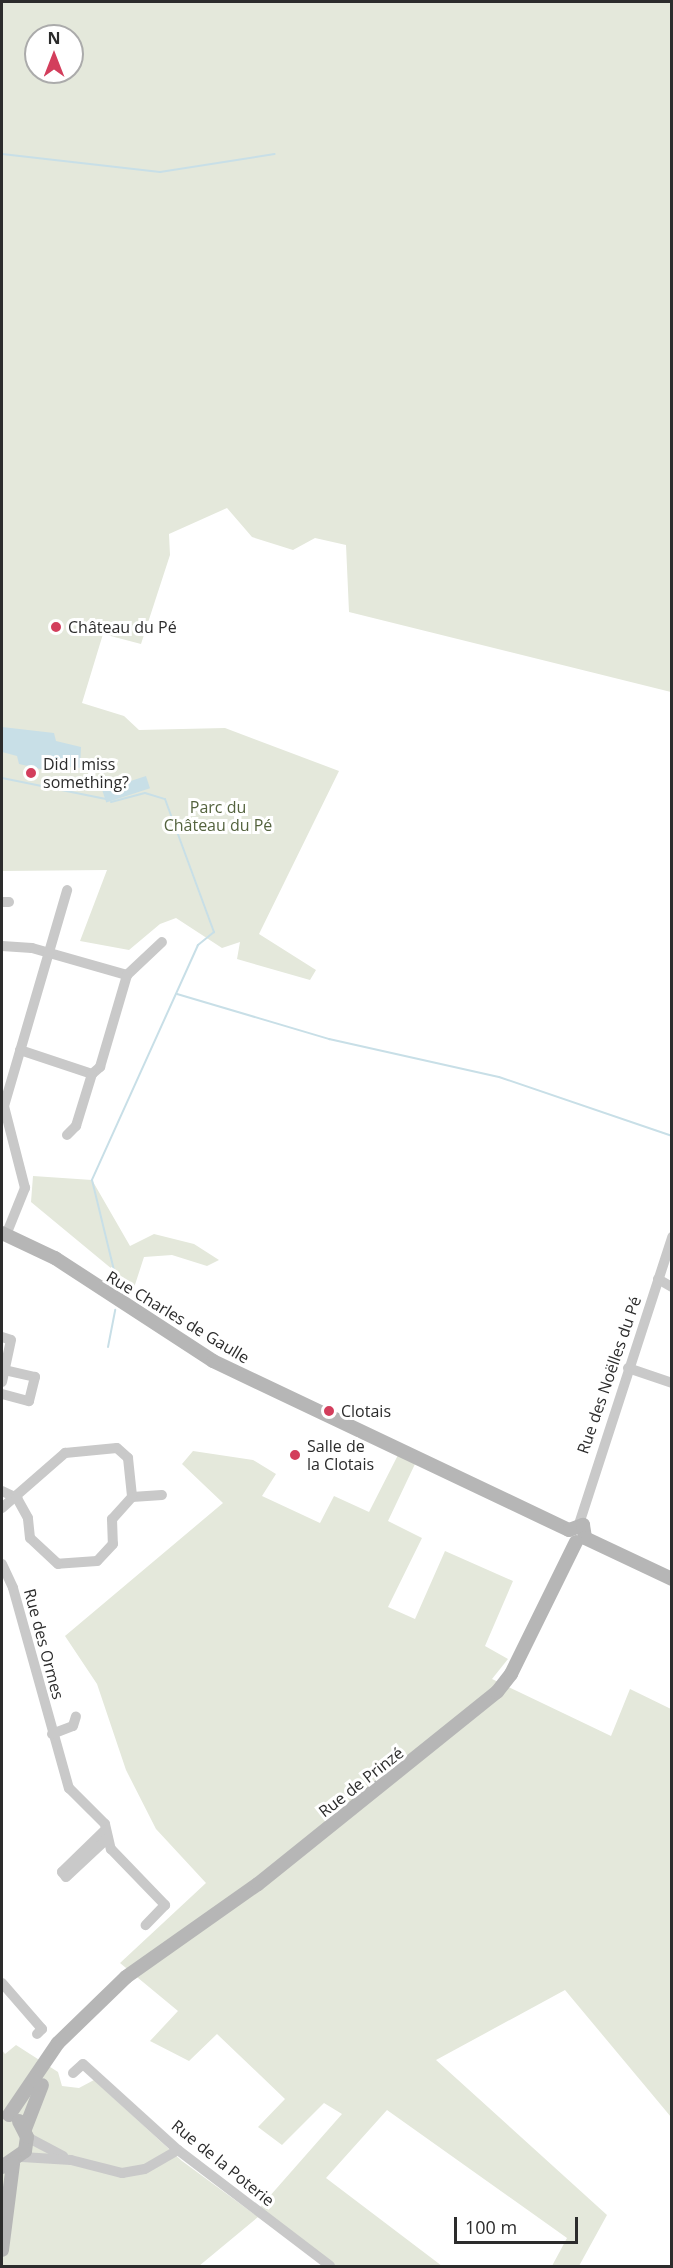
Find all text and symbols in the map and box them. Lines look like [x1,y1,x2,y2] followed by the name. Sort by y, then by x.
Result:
[24,24,84,84] north arrow
[47,27,61,49] text: N
[68,617,177,637] place label: Château du Pé
[49,620,63,634] marker: Château du Pé
[43,754,129,792] place label: Did I miss something?
[24,766,38,780] marker: Did I miss something?
[164,797,272,835] park label: Parc du Château du Pé
[103,1267,253,1367] street label: Rue Charles de Gaulle
[573,1294,645,1456] street label: Rue des Noëlles du Pé
[341,1401,391,1421] place label: Clotais
[322,1404,336,1418] marker: Clotais
[307,1436,374,1474] place label: Salle de la Clotais
[288,1448,302,1462] marker: Salle de la Clotais
[20,1587,68,1701] street label: Rue des Ormes
[315,1743,407,1821] street label: Rue de Prinzé
[168,2116,278,2210] street label: Rue de la Poterie
[457,2205,582,2243] scale bar
[465,2215,517,2239] text: 100 m

